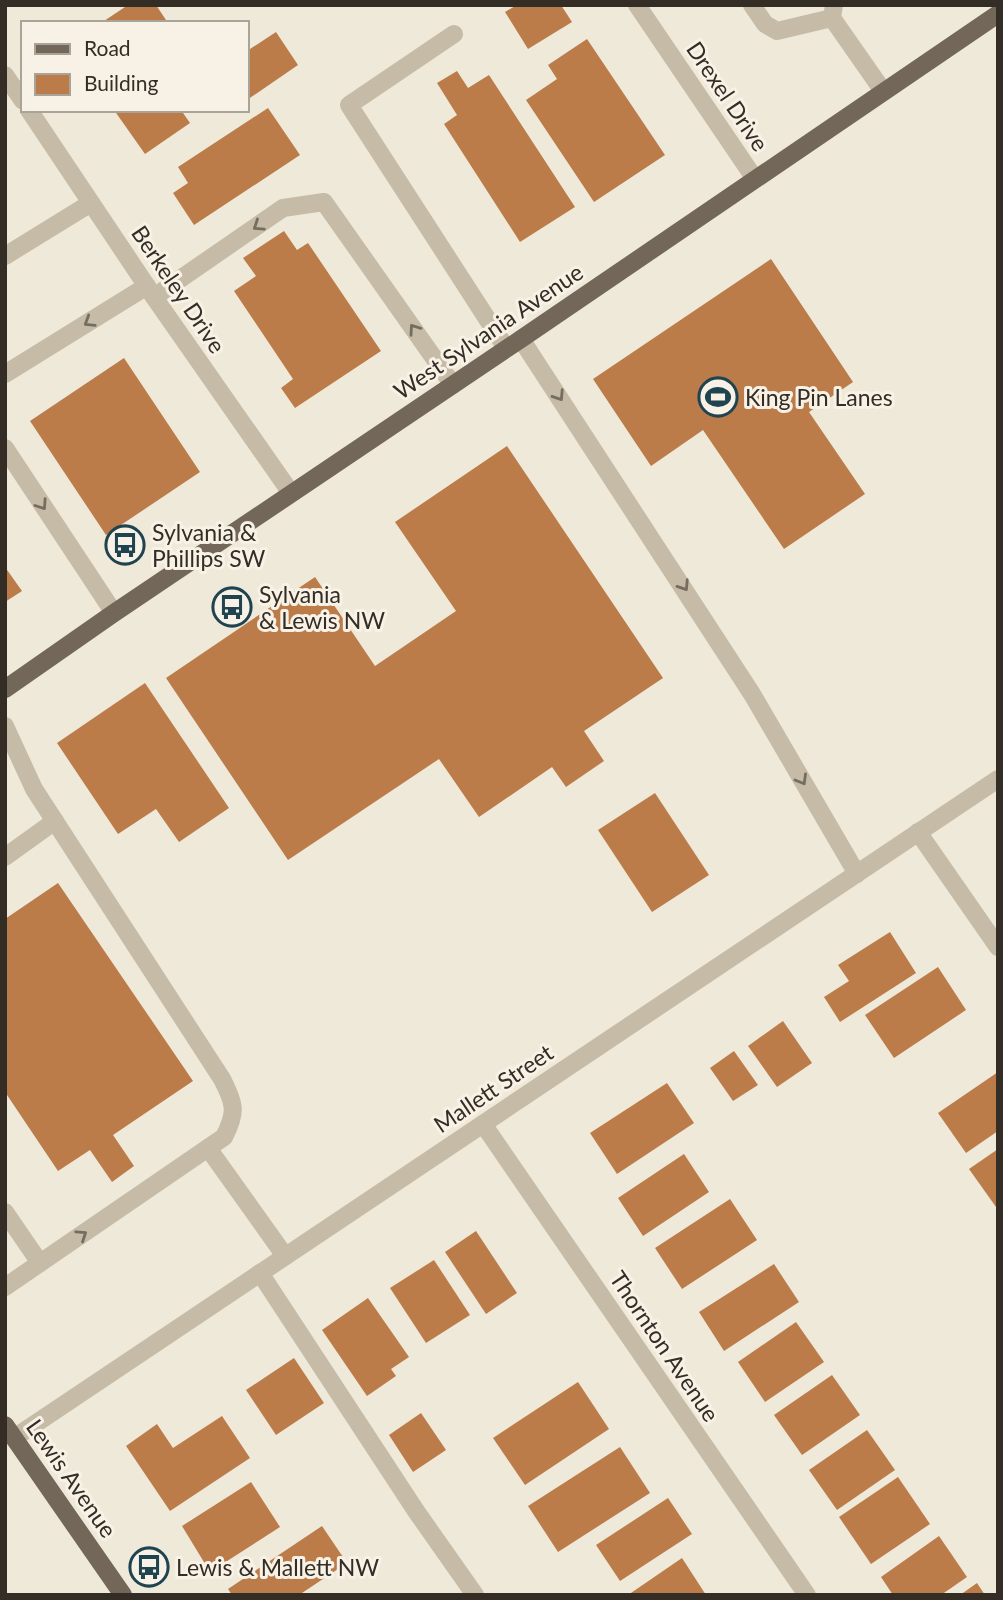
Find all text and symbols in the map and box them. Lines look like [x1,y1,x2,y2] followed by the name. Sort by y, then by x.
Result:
[21,21,248,112] legend
[84,35,131,60] text: Road
[681,36,775,156] street label: Drexel Drive
[84,70,159,95] text: Building
[253,217,266,230] one-way arrow
[126,220,232,358] street label: Berkeley Drive
[388,257,588,405] street label: West Sylvania Avenue
[83,313,96,326] one-way arrow
[410,324,422,337] one-way arrow
[697,376,739,418] sports icon: King Pin Lanes
[745,383,893,411] place label: King Pin Lanes
[550,388,563,401] one-way arrow
[34,497,46,510] one-way arrow
[152,518,266,572] place label: Sylvania & Phillips SW
[104,524,146,566] bus stop icon: Sylvania & Phillips SW
[675,579,688,592] one-way arrow
[259,580,385,634] place label: Sylvania & Lewis NW
[211,586,253,628] bus stop icon: Sylvania & Lewis NW
[794,773,807,786] one-way arrow
[428,1038,558,1138] street label: Mallett Street
[74,1231,87,1243] one-way arrow
[604,1265,726,1427] street label: Thornton Avenue
[21,1414,123,1542] street label: Lewis Avenue
[128,1546,170,1588] bus stop icon: Lewis & Mallett NW
[176,1553,379,1581] place label: Lewis & Mallett NW

